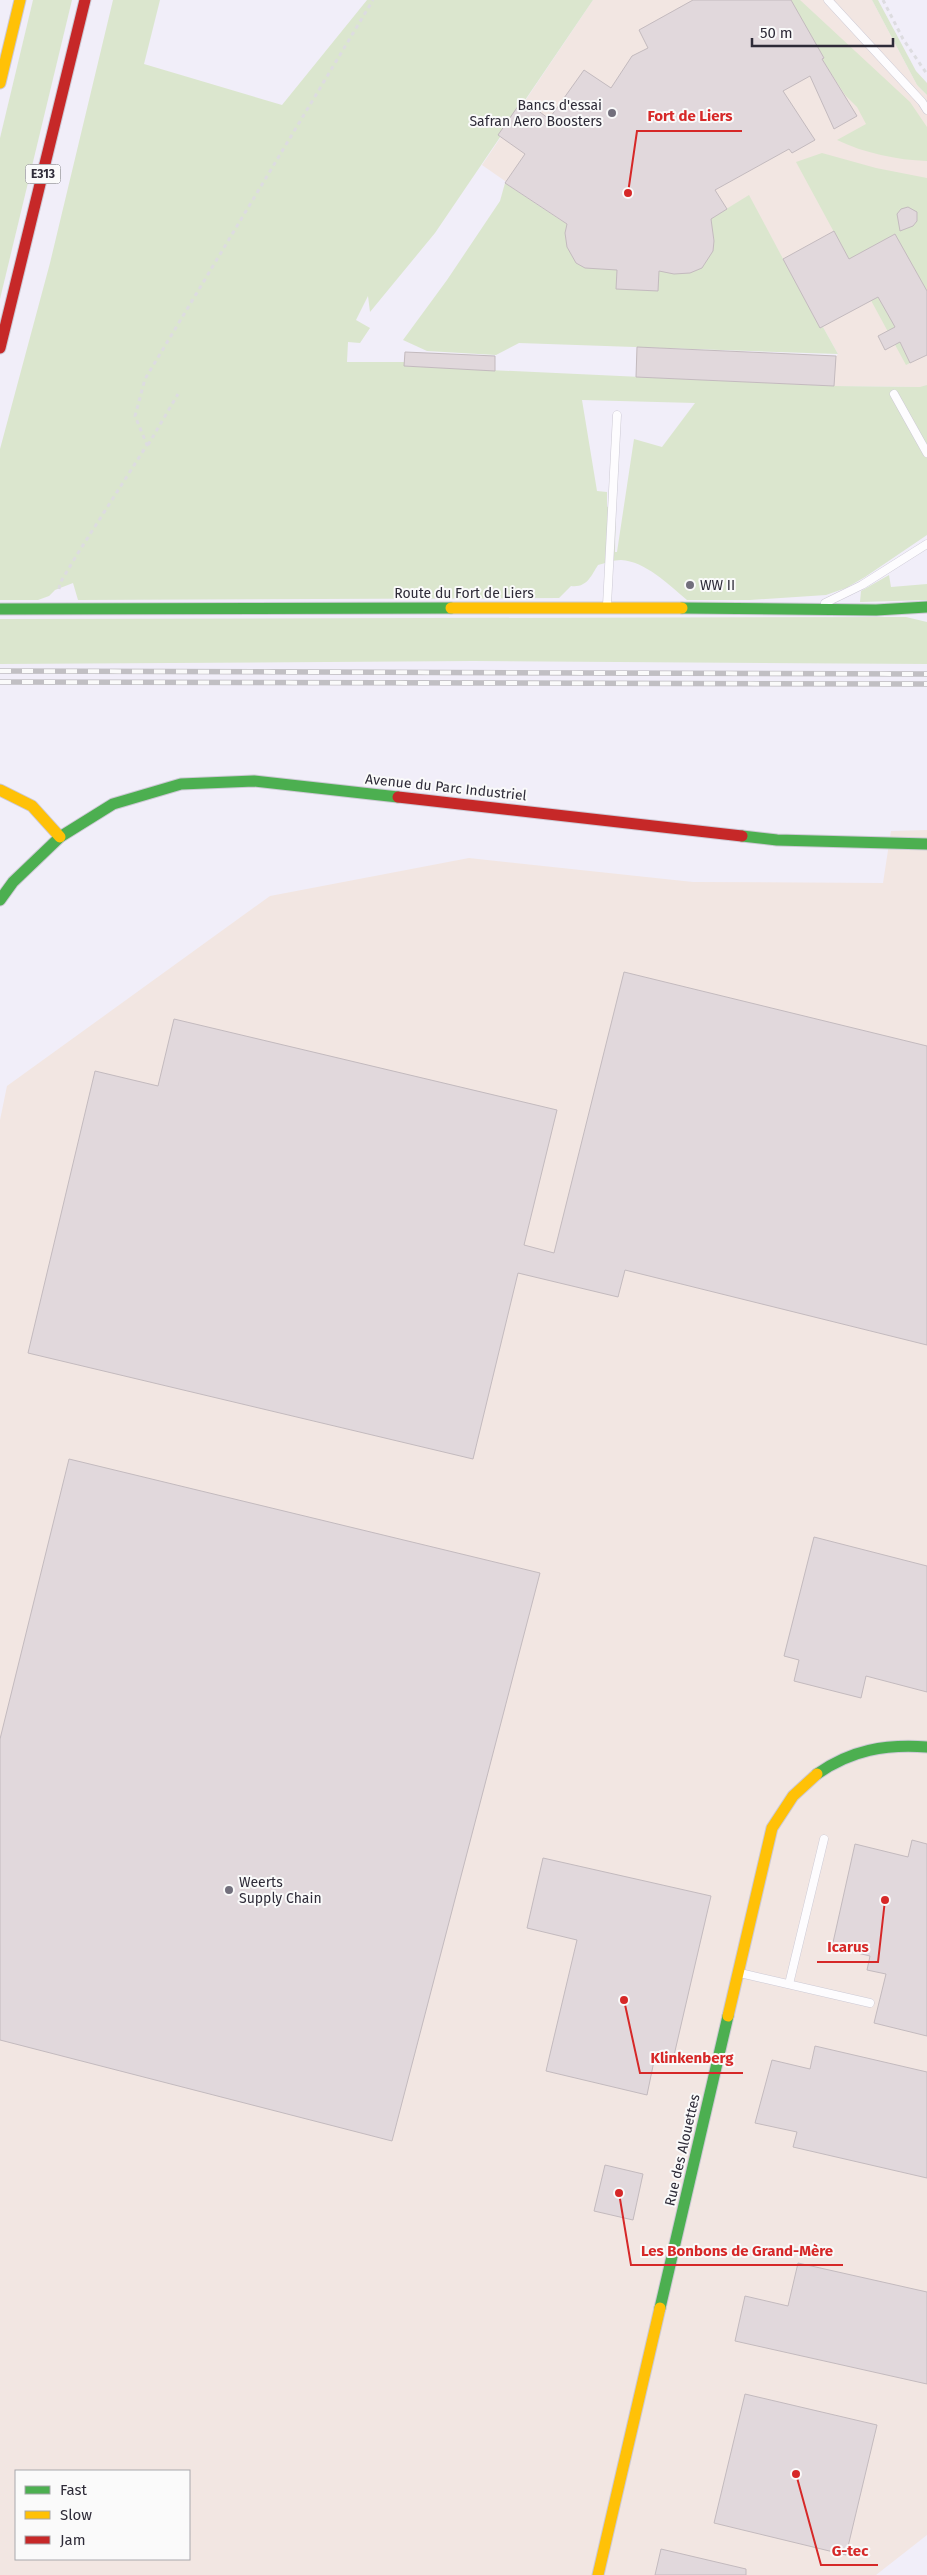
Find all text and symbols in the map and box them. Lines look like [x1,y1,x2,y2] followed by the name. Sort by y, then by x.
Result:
[752,15,893,47] scale bar
[760,24,793,42] text: 50 m
[469,97,602,130] place label: Bancs d'essai Safran Aero Boosters
[637,101,742,131] callout: Fort de Liers
[606,107,618,119] marker: Bancs d'essai Safran Aero Boosters
[647,107,733,125] text: Fort de Liers
[26,164,60,183] road number: E313
[700,577,735,594] place label: WW II
[684,579,696,591] marker: WW II
[394,585,534,602] street label: Route du Fort de Liers
[364,771,528,804] street label: Avenue du Parc Industriel
[239,1874,322,1907] place label: Weerts Supply Chain
[223,1884,235,1896] marker: Weerts Supply Chain
[817,1932,878,1962] callout: Icarus
[827,1938,869,1956] text: Icarus
[640,2043,743,2073] callout: Klinkenberg
[650,2049,734,2067] text: Klinkenberg
[661,2092,704,2208] street label: Rue des Alouettes
[631,2235,843,2265] callout: Les Bonbons de Grand-Mère
[641,2242,833,2260] text: Les Bonbons de Grand-Mère
[15,2470,190,2560] legend
[60,2481,87,2499] text: Fast
[60,2506,92,2524] text: Slow
[60,2531,86,2549] text: Jam
[821,2535,878,2565] callout: G-tec
[832,2542,869,2560] text: G-tec

